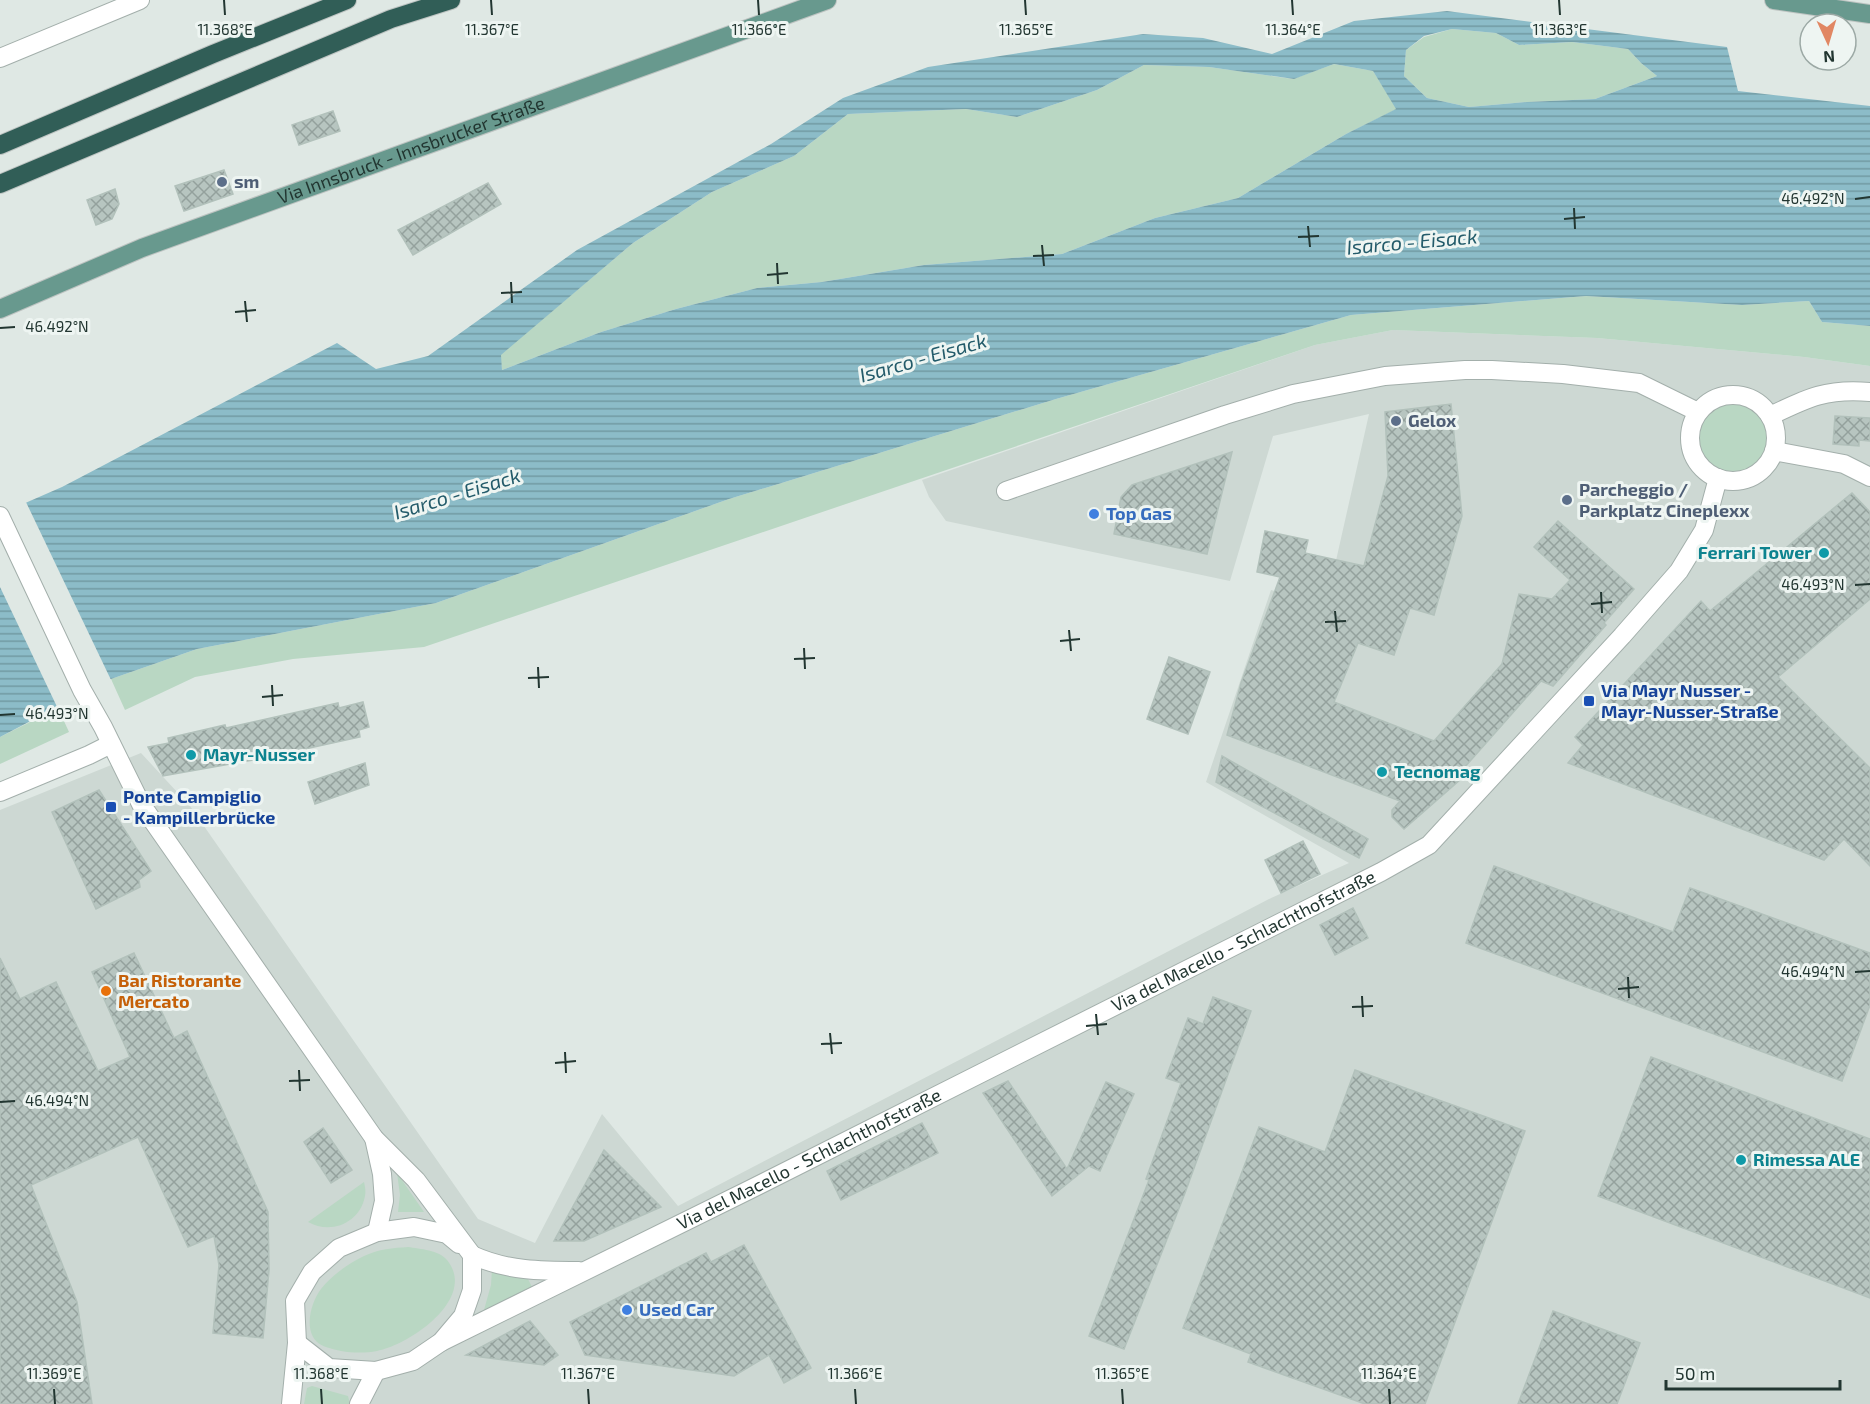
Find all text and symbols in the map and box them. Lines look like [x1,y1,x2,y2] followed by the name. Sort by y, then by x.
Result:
[1798,12,1858,72] north arrow
[197,20,253,38] text: 11.368°E
[465,20,519,38] text: 11.367°E
[732,20,786,38] text: 11.366°E
[999,20,1053,38] text: 11.365°E
[1265,20,1321,38] text: 11.364°E
[1533,20,1587,38] text: 11.363°E
[1823,48,1836,67] text: N
[274,91,548,208] street label: Via Innsbruck - Innsbrucker Straße
[234,170,259,192] place label: sm
[215,175,229,189] marker: sm
[1781,189,1845,207] text: 46.492°N
[1346,223,1478,259] water label: Isarco - Eisack
[25,317,89,335] text: 46.492°N
[856,327,989,387] water label: Isarco - Eisack
[1408,409,1457,431] place label: Gelox
[1389,414,1403,428] marker: Gelox
[391,462,523,524] water label: Isarco - Eisack
[1579,478,1750,521] place label: Parcheggio / Parkplatz Cineplexx
[1560,493,1574,507] marker: Parcheggio / Parkplatz Cineplexx
[1106,502,1172,524] place label: Top Gas
[1087,507,1101,521] marker: Top Gas
[1698,541,1812,563] place label: Ferrari Tower
[1817,546,1831,560] marker: Ferrari Tower
[1781,575,1845,593] text: 46.493°N
[1601,679,1779,722] place label: Via Mayr Nusser - Mayr-Nusser-Straße
[1582,694,1596,708] marker: Via Mayr Nusser - Mayr-Nusser-Straße
[25,704,89,722] text: 46.493°N
[203,743,316,765] place label: Mayr-Nusser
[184,748,198,762] marker: Mayr-Nusser
[1394,760,1481,782] place label: Tecnomag
[1375,765,1389,779] marker: Tecnomag
[123,785,275,828] place label: Ponte Campiglio - Kampillerbrücke
[104,800,118,814] marker: Ponte Campiglio - Kampillerbrücke
[1107,865,1379,1016] street label: Via del Macello - Schlachthofstraße
[1781,962,1845,980] text: 46.494°N
[118,969,241,1012] place label: Bar Ristorante Mercato
[99,984,113,998] marker: Bar Ristorante Mercato
[673,1083,945,1234] street label: Via del Macello - Schlachthofstraße
[25,1091,89,1109] text: 46.494°N
[1753,1148,1860,1170] place label: Rimessa ALE
[1734,1153,1748,1167] marker: Rimessa ALE
[639,1298,715,1320] place label: Used Car
[620,1303,634,1317] marker: Used Car
[1666,1353,1840,1391] scale bar
[1675,1362,1715,1384] text: 50 m
[27,1364,81,1382] text: 11.369°E
[293,1364,349,1382] text: 11.368°E
[561,1364,615,1382] text: 11.367°E
[828,1364,882,1382] text: 11.366°E
[1095,1364,1149,1382] text: 11.365°E
[1361,1364,1417,1382] text: 11.364°E

